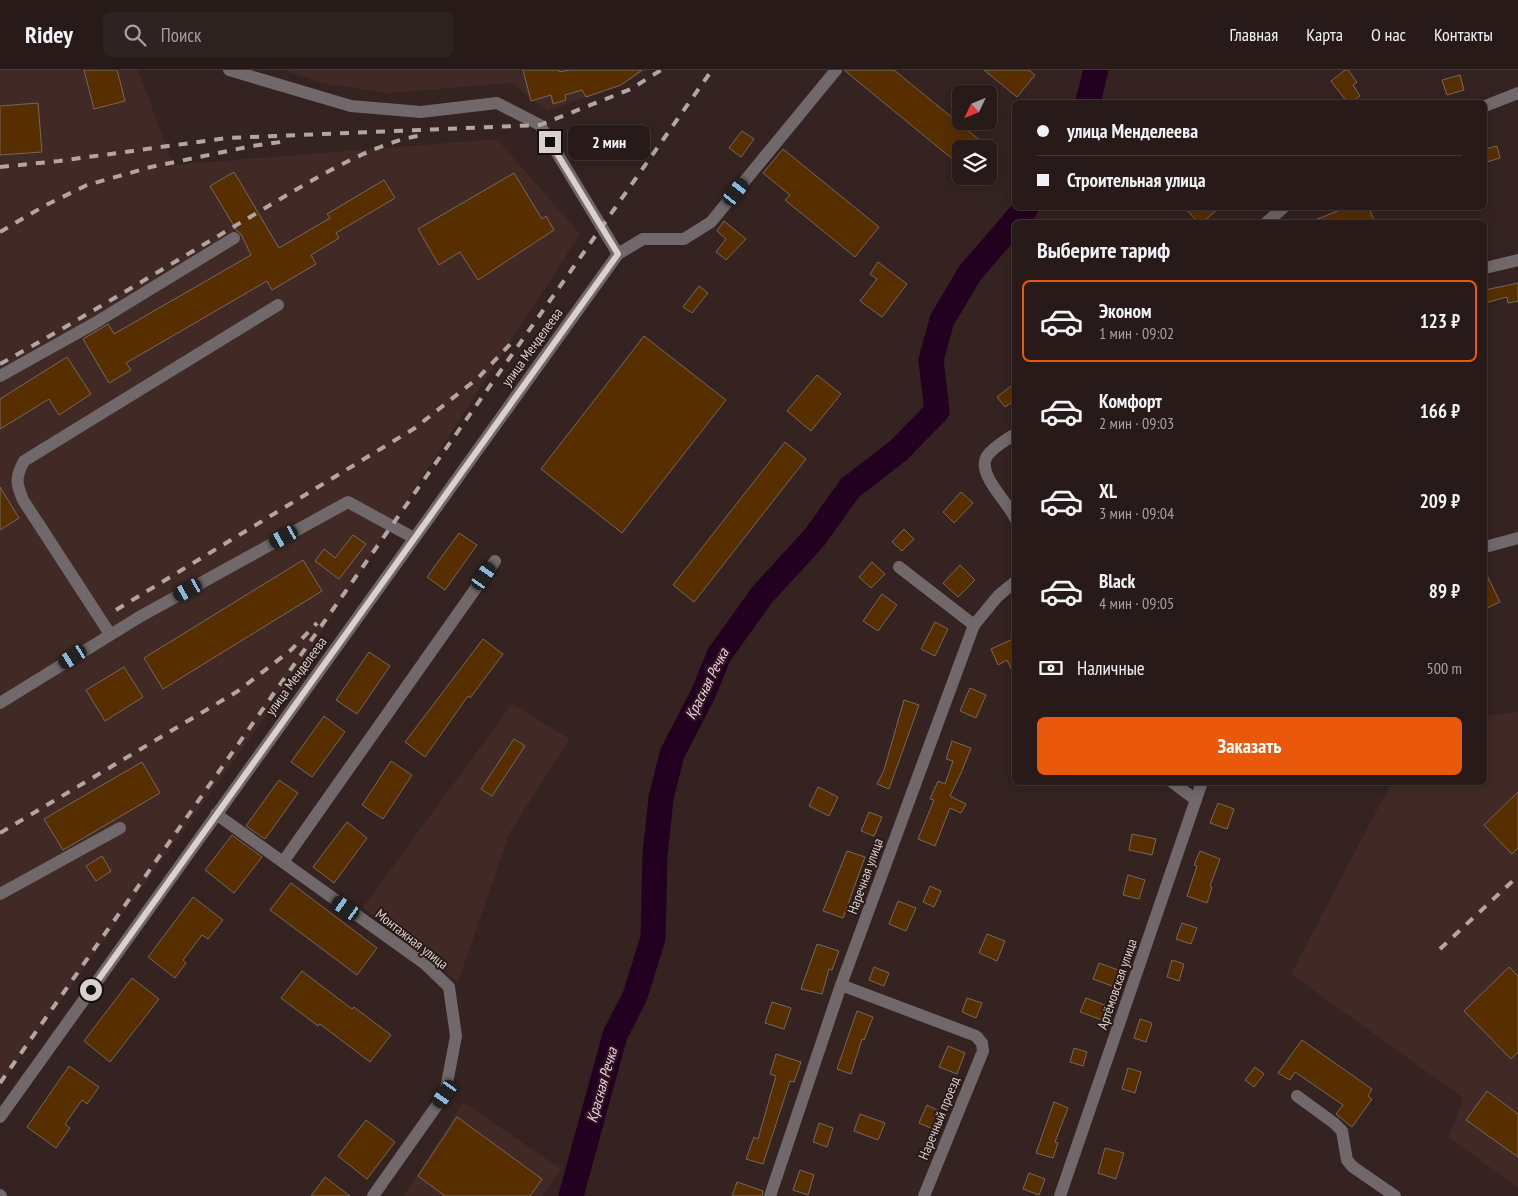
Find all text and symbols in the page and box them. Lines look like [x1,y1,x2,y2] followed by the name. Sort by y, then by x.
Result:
[103,12,453,57] search box
[25,19,73,50] text: Ridey
[121,21,149,49] icon: search
[161,23,201,47] text: Поиск
[1230,23,1278,46] text: Главная
[1306,23,1343,46] text: Карта
[1371,23,1406,46] text: О нас
[1434,23,1493,46] text: Контакты
[952,85,998,130] north arrow
[952,85,997,185] map controls
[1067,119,1198,143] text: улица Менделеева
[568,124,650,160] callout: 2 мин
[539,131,561,153] route end
[592,132,626,152] text: 2 мин
[952,140,997,185] button: layers
[1067,168,1206,192] text: Строительная улица
[720,176,751,208] car
[1037,236,1170,264] text: Выберите тариф
[1039,299,1084,344] icon: car
[1099,299,1152,323] text: Эконом
[498,304,566,390] street label: улица Менделеева
[1420,309,1460,333] text: 123 ₽
[1099,323,1174,343] text: 1 мин · 09:02
[1039,389,1084,434] icon: car
[1099,389,1162,413] text: Комфорт
[1420,399,1460,423] text: 166 ₽
[1099,413,1174,433] text: 2 мин · 09:03
[1039,479,1084,524] icon: car
[1099,479,1117,503] text: XL
[1420,489,1460,513] text: 209 ₽
[1099,503,1174,523] text: 3 мин · 09:04
[267,523,300,551] car
[469,559,498,593] car
[1039,569,1084,614] icon: car
[1099,569,1135,593] text: Black
[171,576,204,604] car
[1429,579,1460,603] text: 89 ₽
[1099,593,1174,613] text: 4 мин · 09:05
[262,633,330,719] street label: улица Менделеева
[56,643,89,671] car
[681,644,733,722] water label: Красная Речка
[1037,654,1065,682] icon: cash
[1077,656,1145,680] text: Наличные
[1427,658,1462,678] text: 500 m
[1037,717,1462,775] button: Заказать
[843,836,887,916] street label: Наречная улица
[329,893,362,923] car
[372,905,452,973] street label: Монтажная улица
[1093,936,1141,1032] street label: Артёмовская улица
[80,979,102,1001] route start
[582,1044,622,1125] water label: Красная Речка
[914,1074,964,1162] street label: Наречный проезд
[430,1077,459,1111] car

